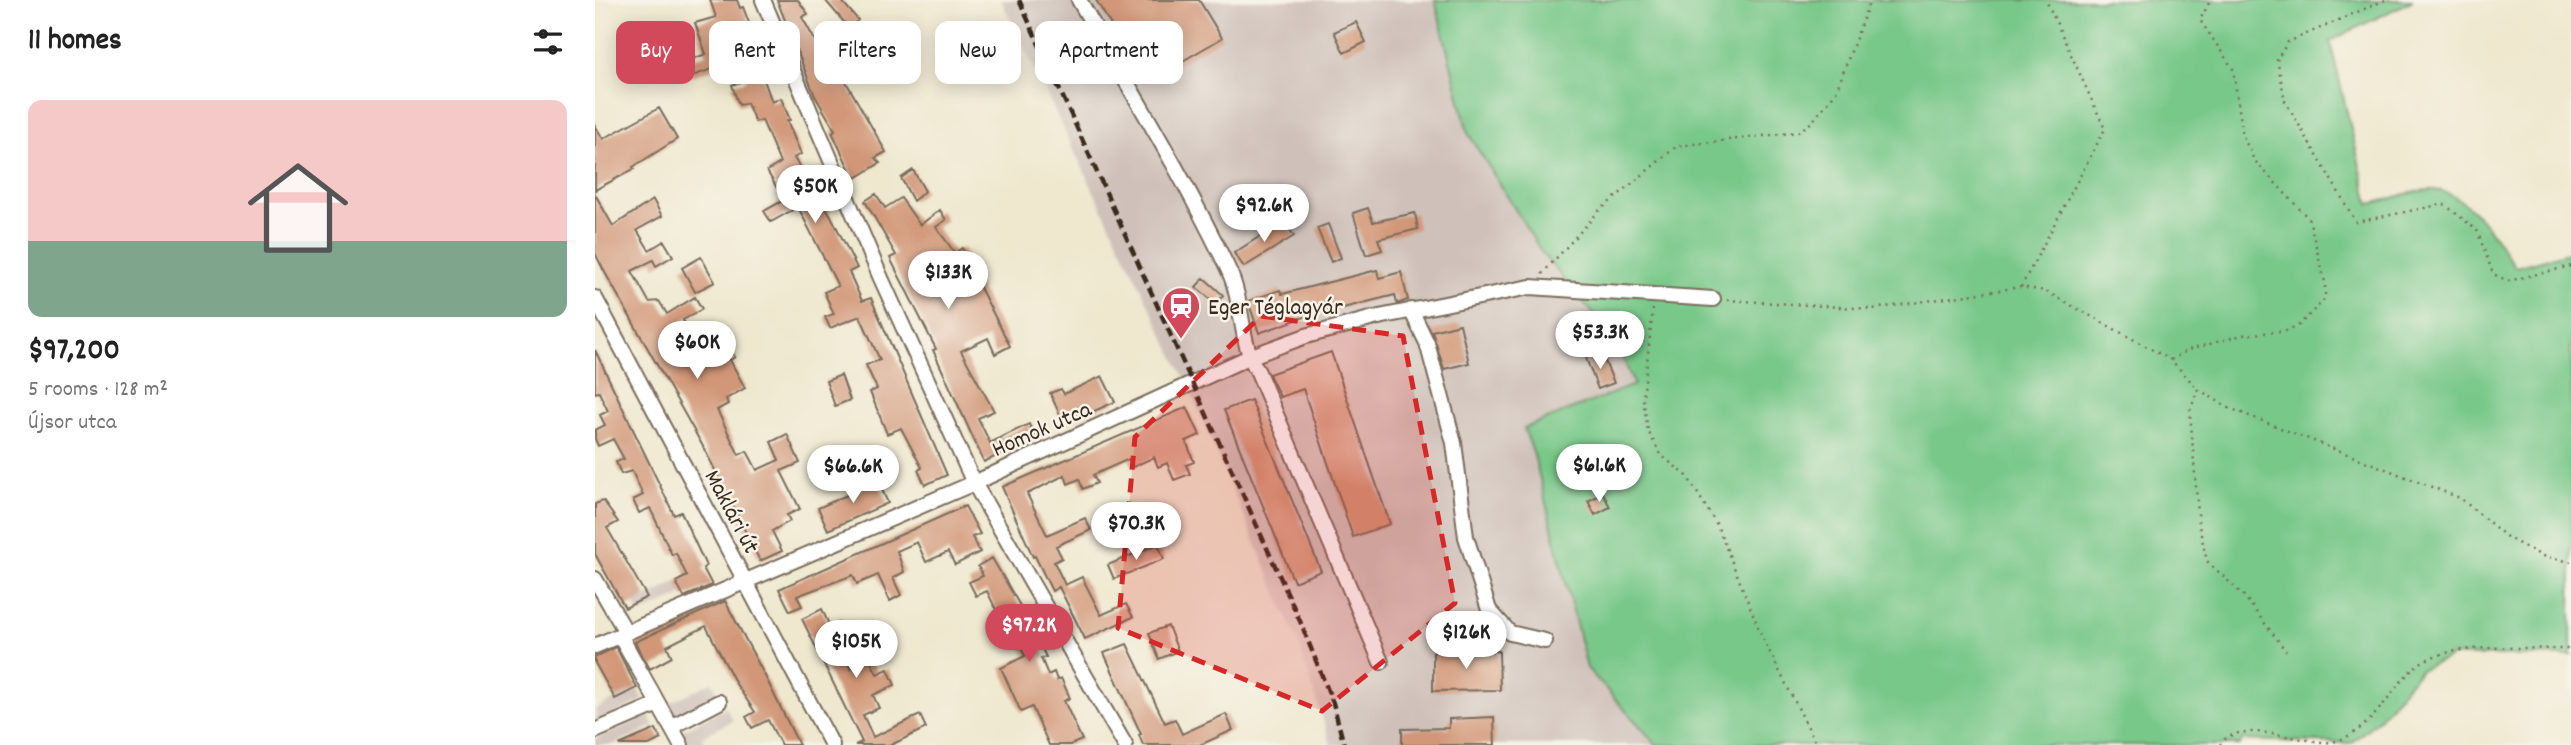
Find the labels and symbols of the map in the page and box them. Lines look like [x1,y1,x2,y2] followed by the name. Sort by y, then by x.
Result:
[774,166,856,225] pin: $50K
[1207,184,1321,244] pin: $92.6K
[899,252,997,311] pin: $133K
[1160,285,1202,340] station icon: Eger Téglagyár
[1208,292,1343,326] place label: Eger Téglagyár
[1543,312,1657,371] pin: $53.3K
[656,322,738,381] pin: $60K
[987,393,1098,468] street label: Homok utca
[1542,444,1656,504] pin: $61.6K
[796,446,910,505] pin: $66.6K
[694,464,767,561] street label: Maklári út
[1079,503,1193,562] pin: $70.3K
[972,604,1086,664] pin: $97.2K
[1417,612,1515,671] pin: $126K
[807,620,905,680] pin: $105K

